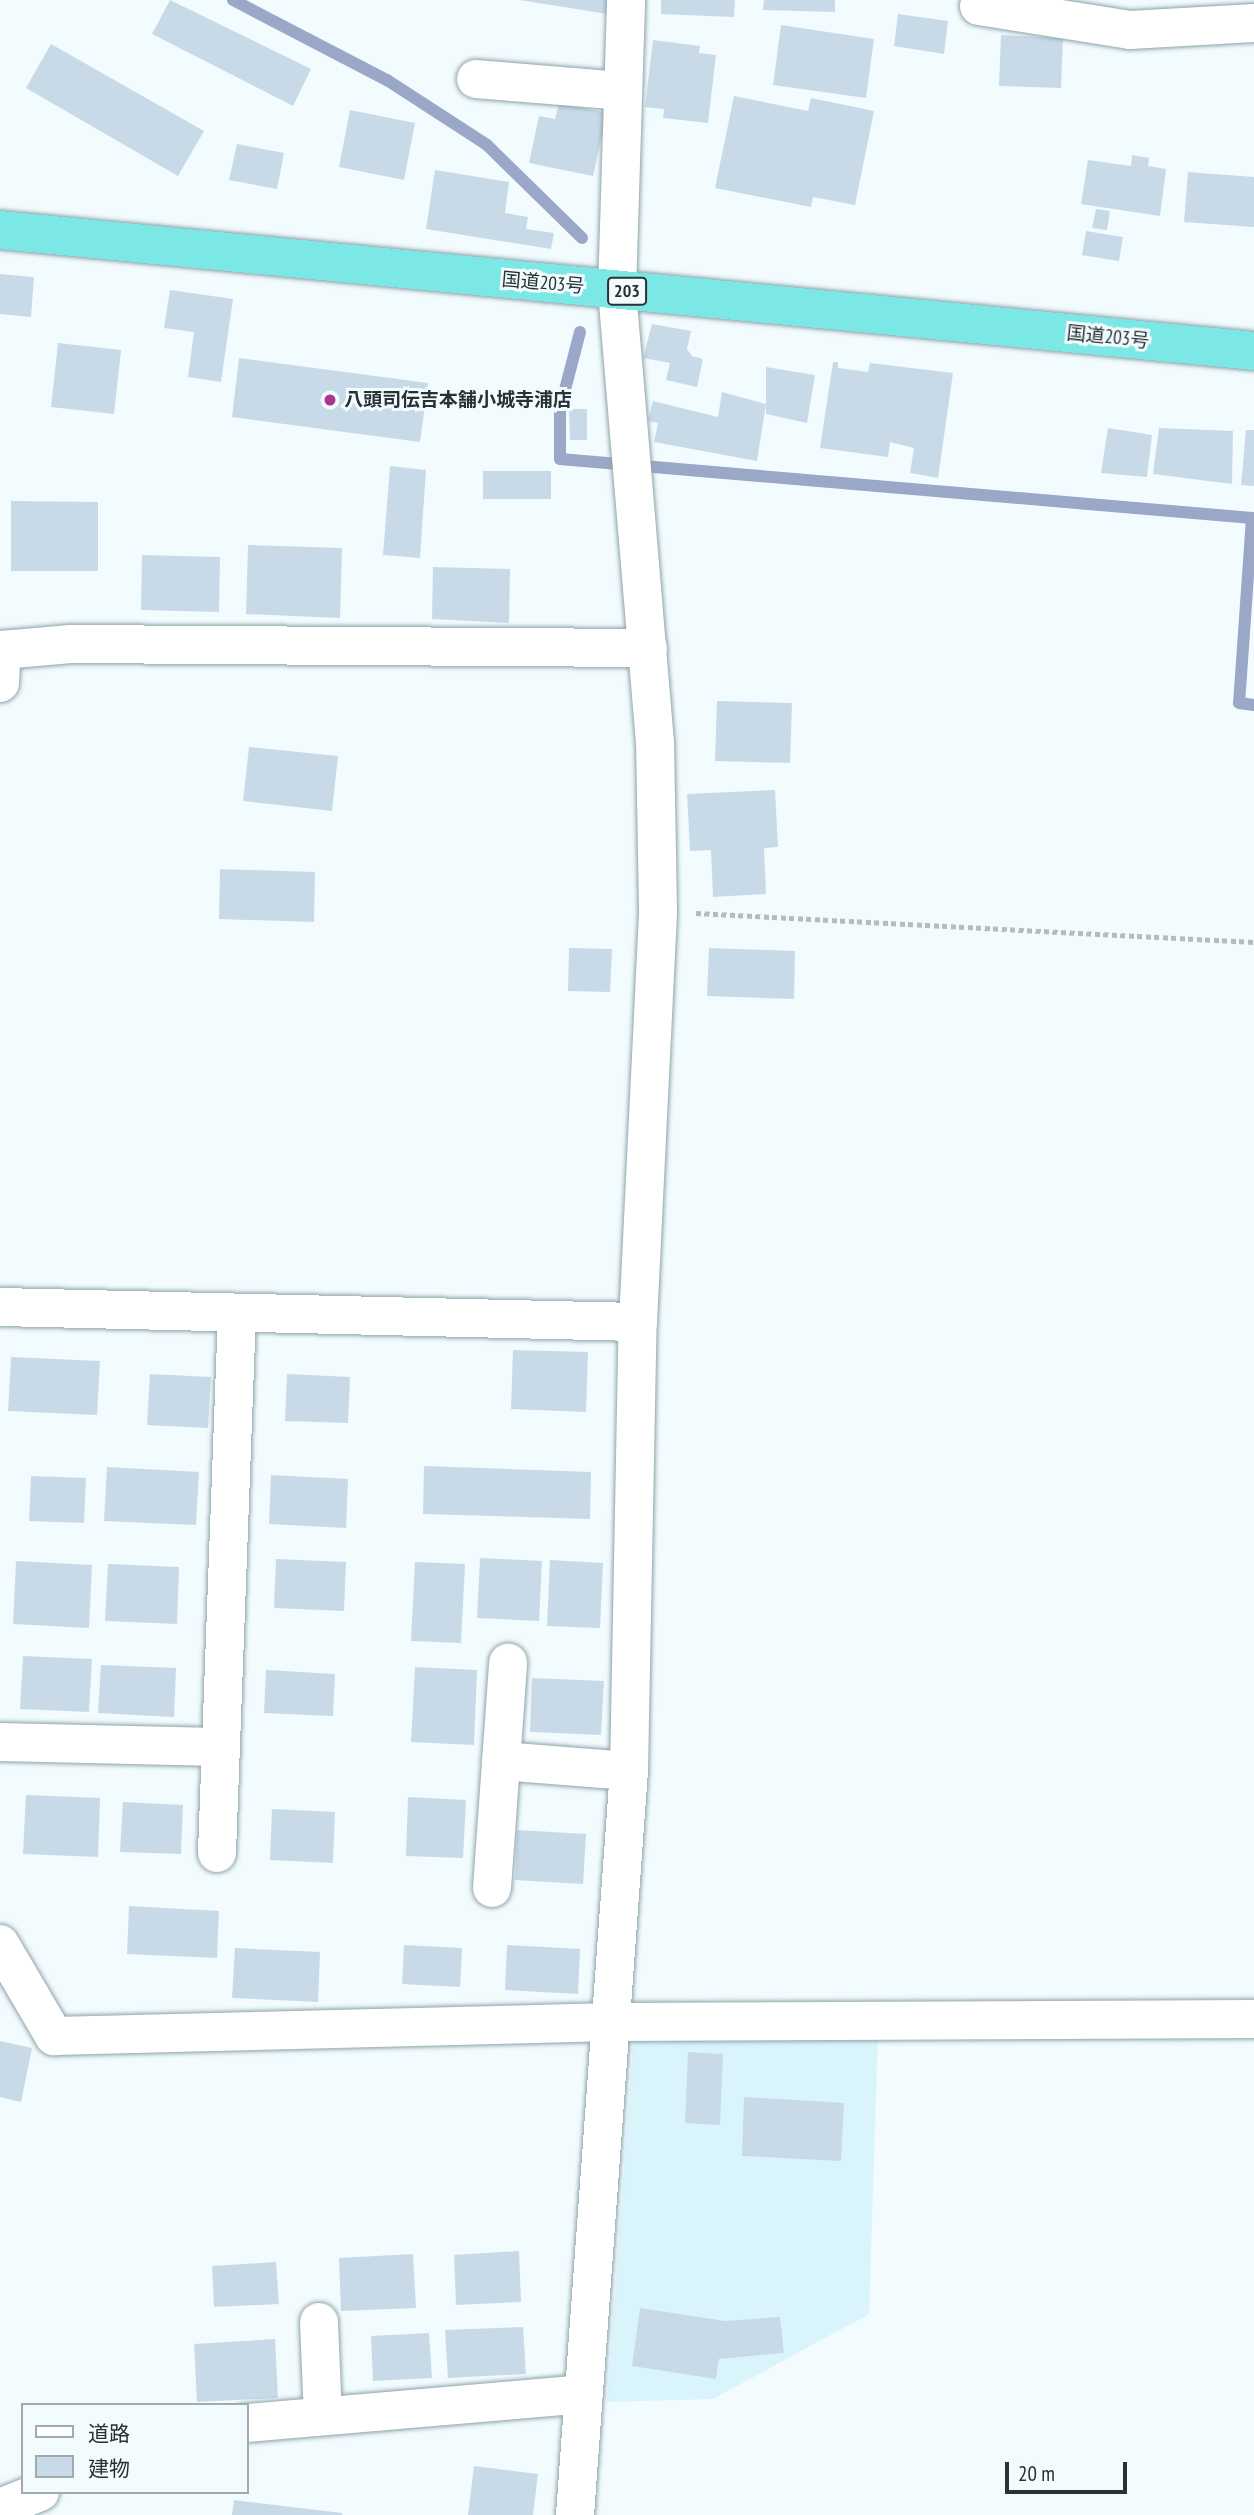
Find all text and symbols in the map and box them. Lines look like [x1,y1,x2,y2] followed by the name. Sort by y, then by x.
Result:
[501,268,585,298] street label: 国道203号
[606,276,648,306] road number: 203
[1066,321,1150,353] street label: 国道203号
[344,389,572,411] place label: 八頭司伝吉本舗小城寺浦店
[322,392,338,408] marker: 八頭司伝吉本舗小城寺浦店
[21,2403,248,2494] legend
[88,2420,130,2447] text: 道路
[1009,2448,1132,2492] scale bar
[88,2455,130,2482] text: 建物
[1018,2460,1055,2487] text: 20 m

